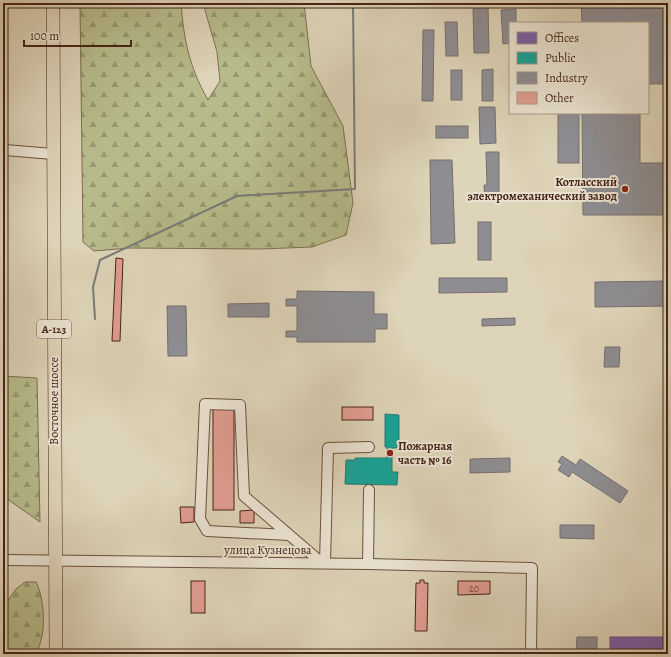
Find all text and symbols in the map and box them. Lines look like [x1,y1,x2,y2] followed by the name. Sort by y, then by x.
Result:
[24,22,131,48] scale bar
[509,22,649,114] legend
[30,28,59,44] text: 100 m
[545,30,579,46] text: Offices
[545,50,576,66] text: Public
[545,70,588,86] text: Industry
[545,90,574,106] text: Other
[467,174,617,204] place label: Котласский электромеханический завод
[620,184,630,194] marker: Котласский электромеханический завод
[37,320,71,338] road number: А-123
[46,357,62,445] street label: Восточное шоссе
[398,438,452,468] place label: Пожарная часть № 16
[385,448,395,458] marker: Пожарная часть № 16
[223,542,312,558] street label: улица Кузнецова
[469,582,479,595] house number: 20

